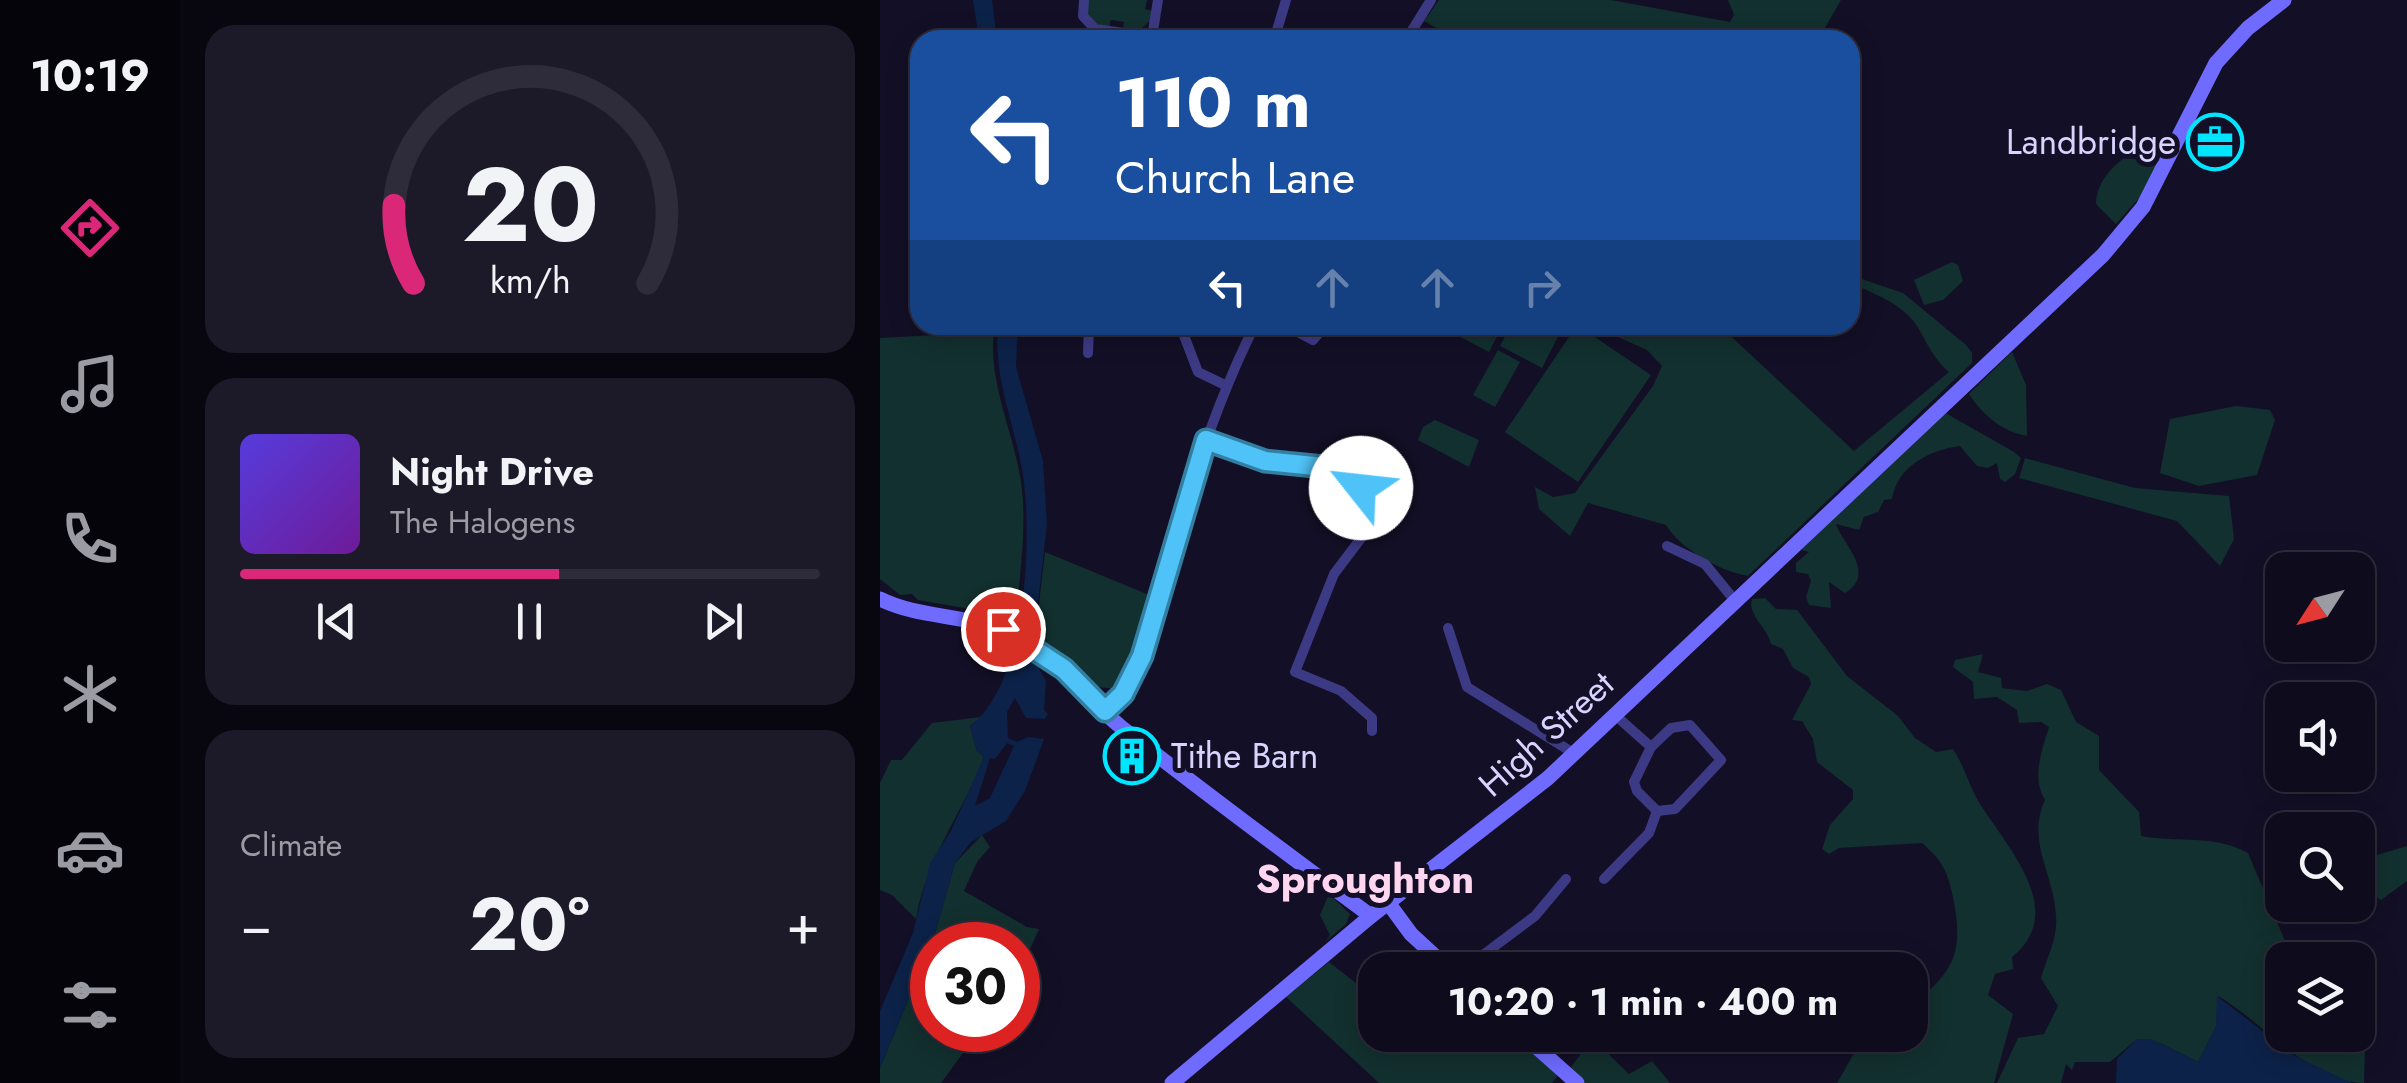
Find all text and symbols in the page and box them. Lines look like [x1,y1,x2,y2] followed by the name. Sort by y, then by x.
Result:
[30,43,150,108] text: 10:19
[1115,52,1311,153] text: 110 m
[950,70,1080,200] icon: left
[2185,112,2245,172] office icon: Landbridge
[2006,117,2176,167] place label: Landbridge
[461,130,599,280] text: 20
[1115,145,1355,210] text: Church Lane
[55,193,125,263] icon: directions
[490,255,570,306] text: km/h
[1200,260,1255,315] icon: left
[1305,260,1360,315] icon: ahead
[1410,260,1465,315] icon: ahead
[1515,260,1570,315] icon: right
[55,349,125,419] icon: music
[1309,436,1413,540] position arrow
[390,444,594,499] text: Night Drive
[390,499,575,545] text: The Halogens
[55,504,125,574] icon: phone
[2265,552,2375,662] north arrow
[2265,552,2375,1052] map controls
[961,587,1046,672] pin
[309,594,364,649] icon: previous
[502,594,557,649] icon: pause
[696,594,751,649] icon: next
[976,602,1031,657] icon: arrive
[55,659,125,729] icon: climate
[1467,659,1625,808] street label: High Street
[2265,682,2375,792] button: sound
[1102,726,1162,786] building icon: Tithe Barn
[1171,731,1318,781] place label: Tithe Barn
[2265,812,2375,922] button: search
[55,815,125,885] icon: car
[240,822,342,868] text: Climate
[1256,850,1474,908] district label: Sproughton
[469,870,590,978] text: 20°
[240,885,272,965] text: −
[786,885,820,965] text: +
[910,922,1040,1052] speed limit sign: 30
[2265,942,2375,1052] button: layers
[55,970,125,1040] icon: filters
[1448,974,1838,1029] text: 10:20 · 1 min · 400 m

